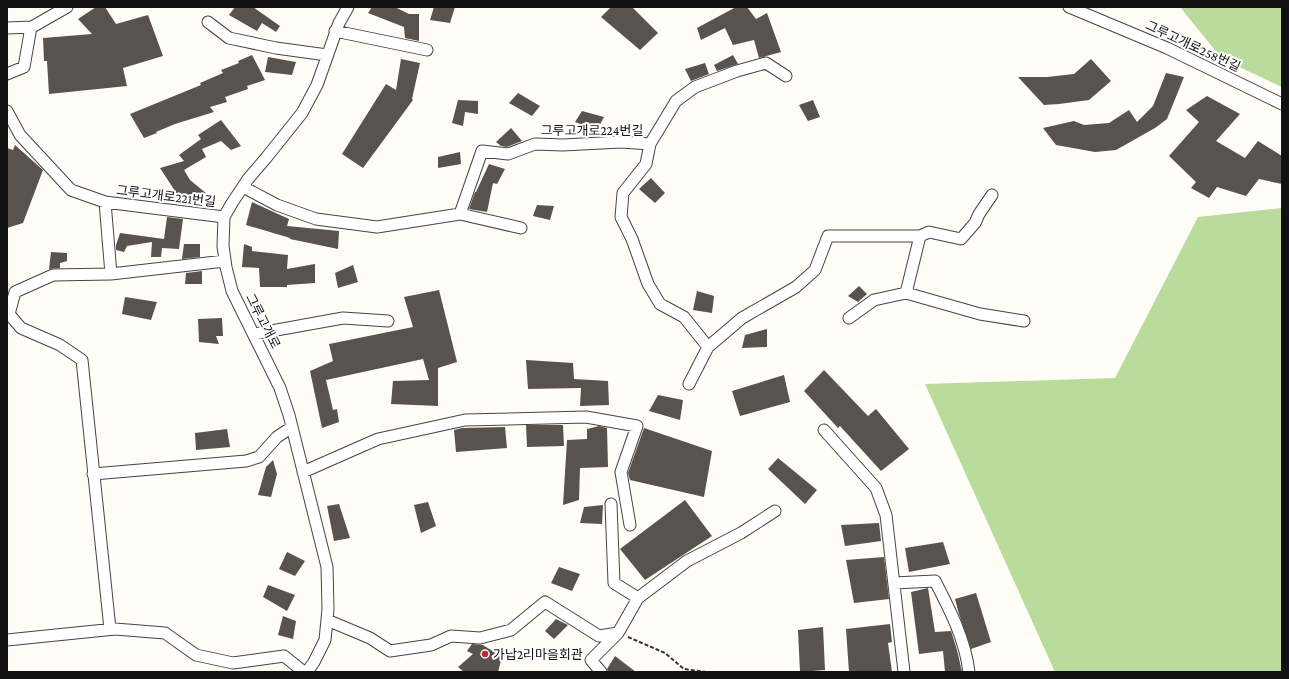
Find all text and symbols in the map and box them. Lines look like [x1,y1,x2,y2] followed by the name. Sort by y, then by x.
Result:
[1143,17,1243,75] street label: 그루고개로258번길
[541,123,643,138] street label: 그루고개로224번길
[115,182,217,210] street label: 그루고개로221번길
[243,291,283,351] street label: 그루고개로
[493,647,583,662] place label: 가납2리마을회관
[480,649,490,659] marker: 가납2리마을회관

